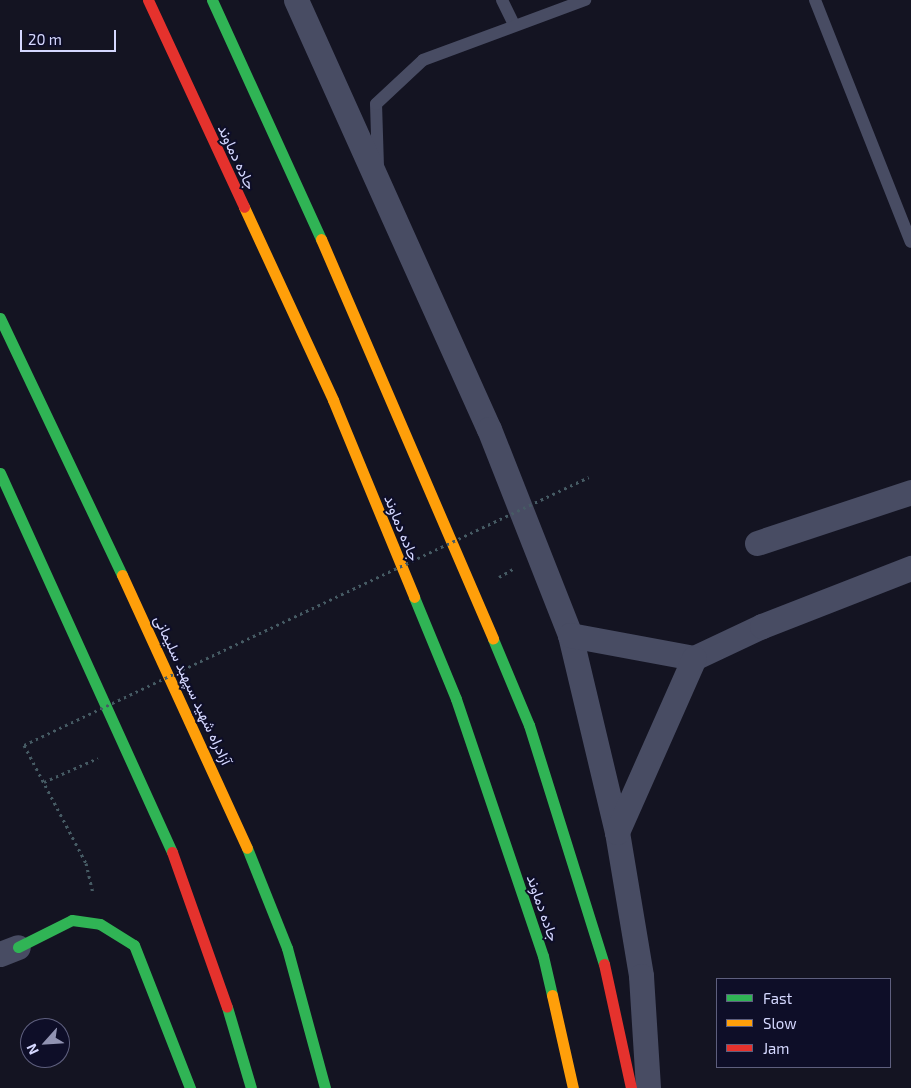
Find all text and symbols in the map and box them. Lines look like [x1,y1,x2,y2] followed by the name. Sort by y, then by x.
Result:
[22,20,119,52] scale bar
[28,30,62,48] text: 20 m
[214,122,260,192] street label: جاده دماوند
[381,492,423,564] street label: جاده دماوند
[150,612,236,768] street label: آزادراه شهید سپهبد سلیمانی
[523,872,563,944] street label: جاده دماوند
[716,978,891,1068] legend
[763,989,792,1007] text: Fast
[763,1014,797,1032] text: Slow
[20,1018,70,1068] north arrow
[763,1039,789,1057] text: Jam
[22,1041,42,1058] text: N

